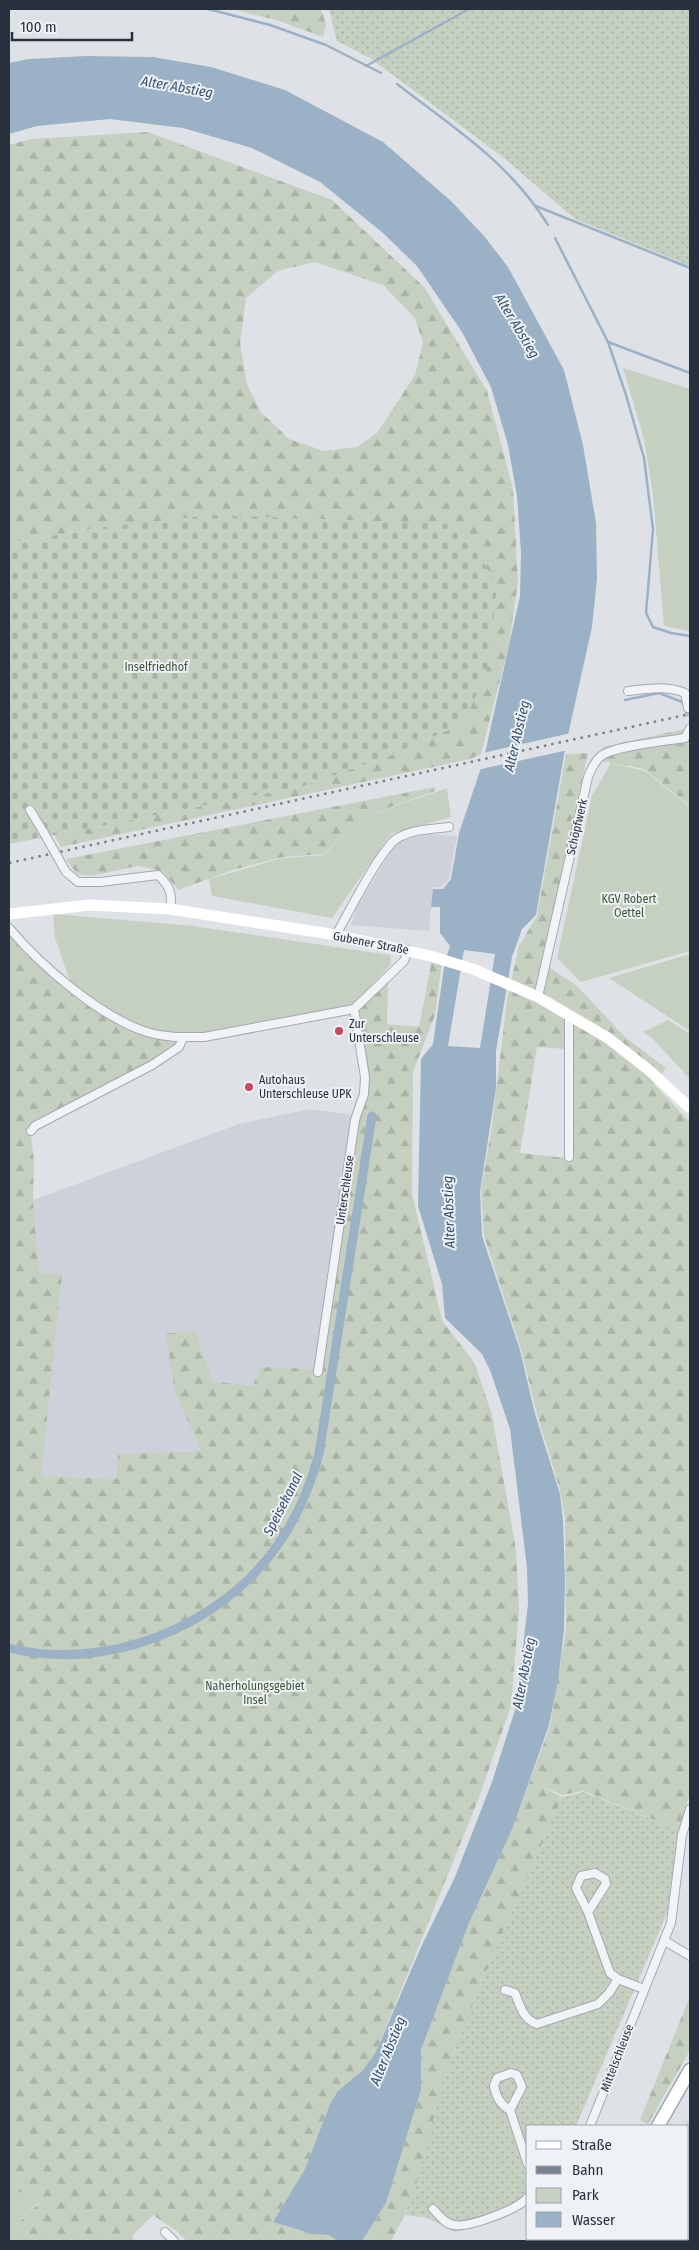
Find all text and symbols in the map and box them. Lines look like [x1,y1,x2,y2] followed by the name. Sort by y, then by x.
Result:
[12,10,132,42] scale bar
[20,18,57,36] text: 100 m
[139,72,214,102] water label: Alter Abstieg
[491,290,543,361] water label: Alter Abstieg
[124,660,189,674] park label: Inselfriedhof
[500,699,533,774] water label: Alter Abstieg
[564,797,590,857] street label: Schöpfwerk
[601,892,657,920] park label: KGV Robert Oettel
[332,929,410,957] street label: Gubener Straße
[349,1017,419,1045] place label: Zur Unterschleuse
[333,1025,345,1037] marker: Zur Unterschleuse
[259,1073,352,1101] place label: Autohaus Unterschleuse UPK
[243,1081,255,1093] marker: Autohaus Unterschleuse UPK
[333,1154,357,1226] street label: Unterschleuse
[439,1175,459,1250] water label: Alter Abstieg
[259,1469,306,1540] water label: Speisekanal
[509,1636,539,1711] water label: Alter Abstieg
[205,1679,305,1707] park label: Naherholungsgebiet Insel
[366,2014,409,2089] water label: Alter Abstieg
[598,2022,636,2094] street label: Mittelschleuse
[526,2125,689,2240] legend
[572,2136,612,2154] text: Straße
[572,2161,603,2179] text: Bahn
[572,2186,599,2204] text: Park
[572,2211,616,2229] text: Wasser

